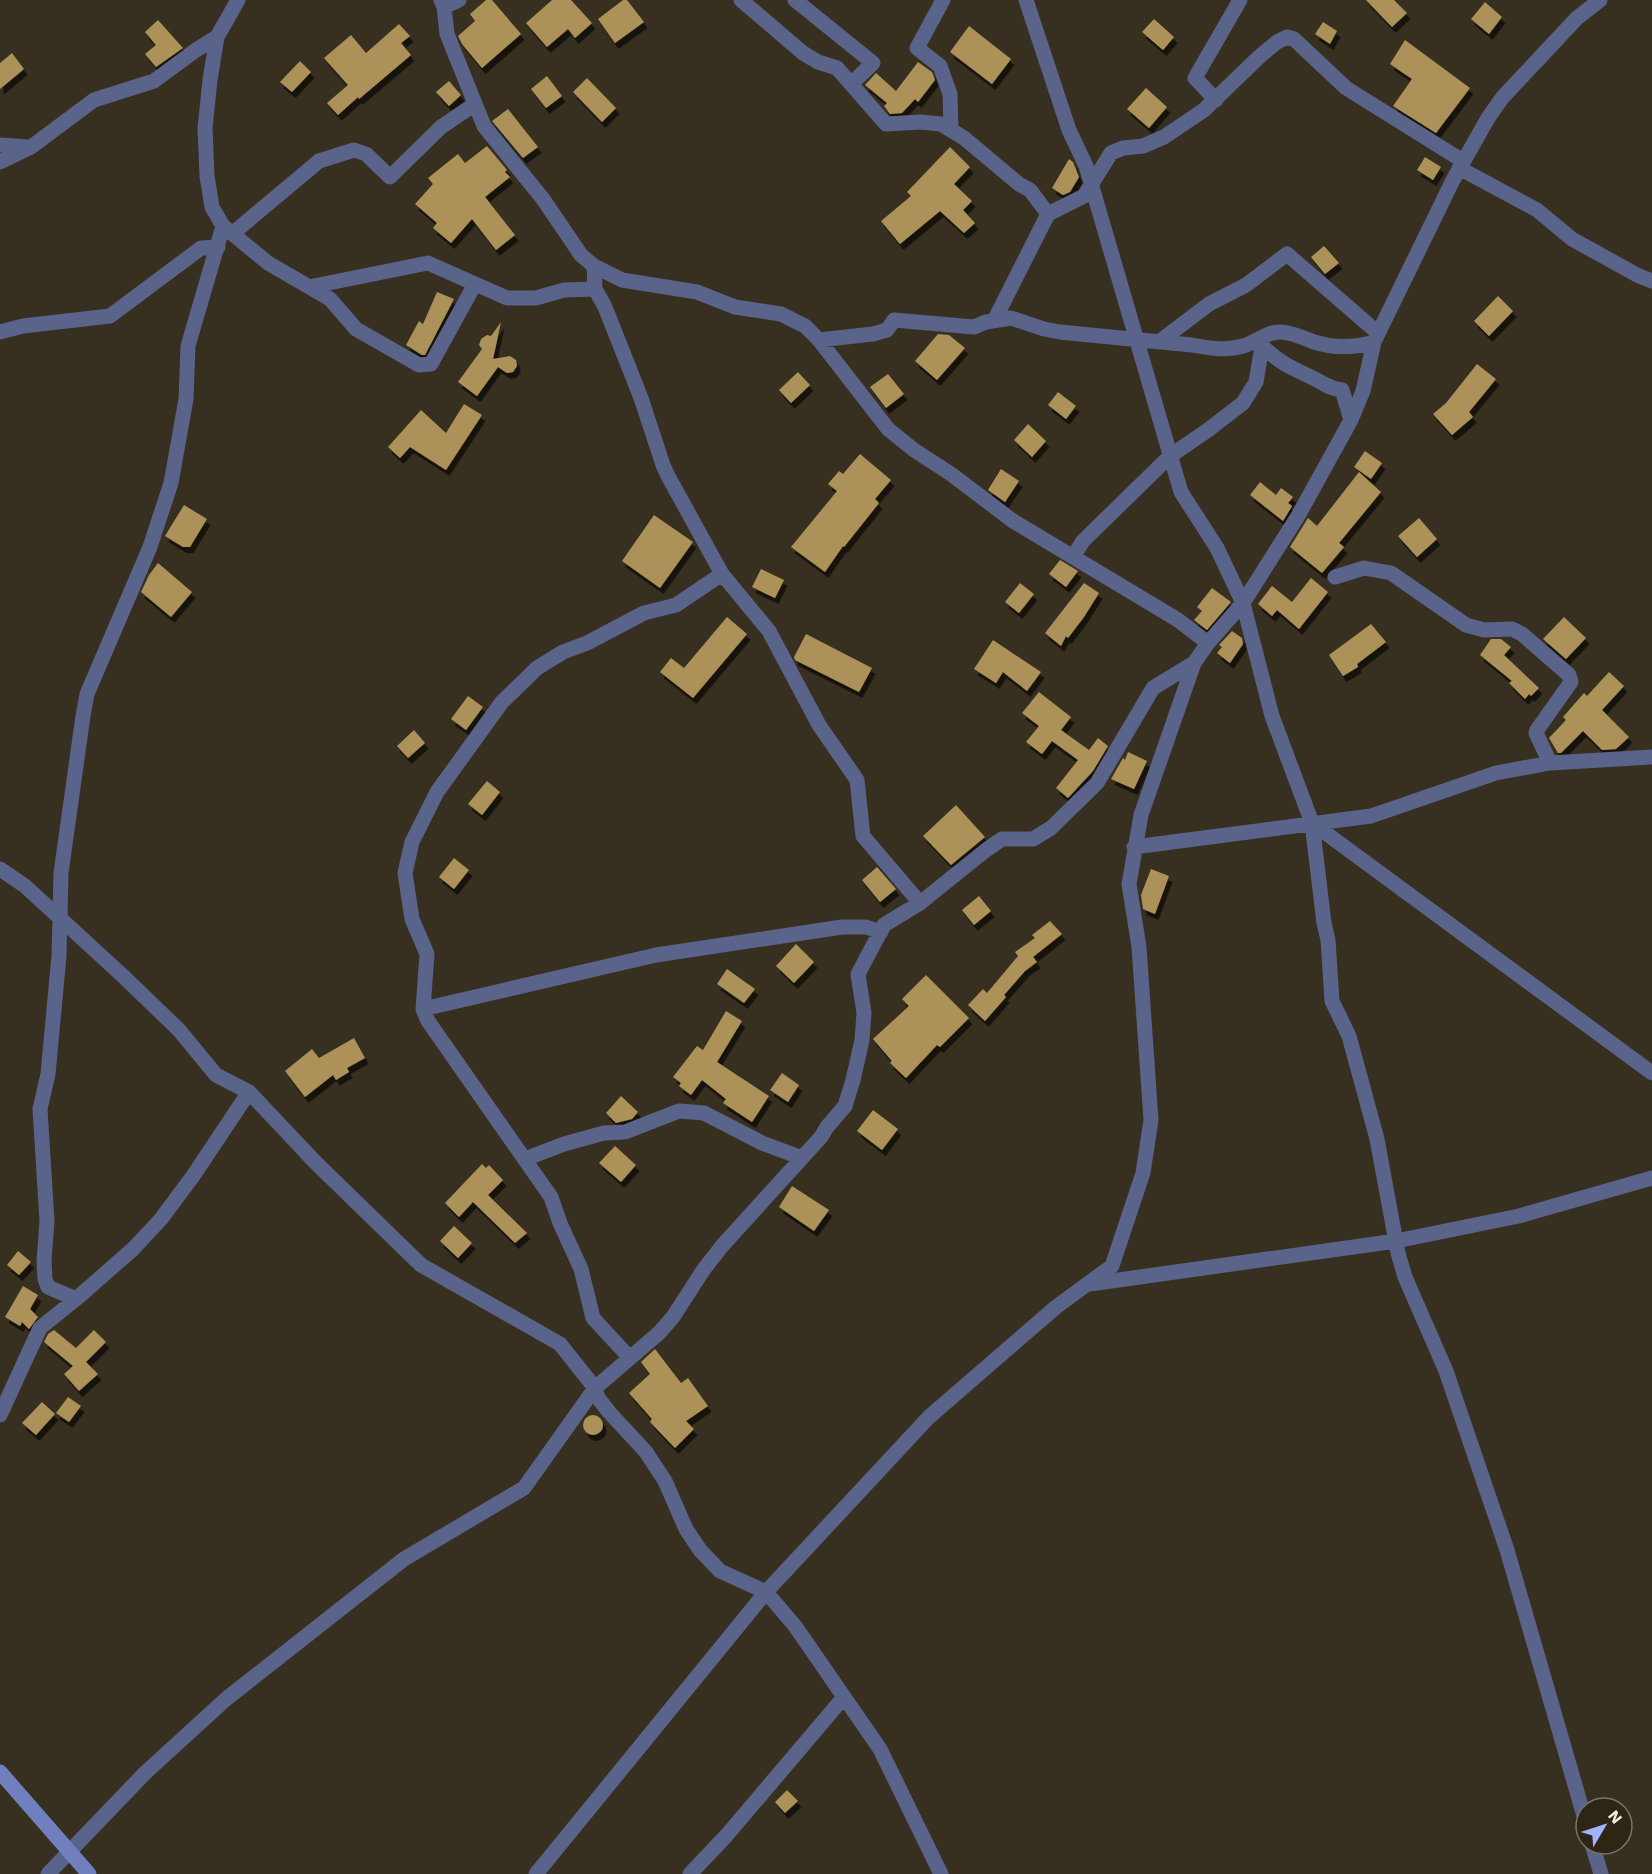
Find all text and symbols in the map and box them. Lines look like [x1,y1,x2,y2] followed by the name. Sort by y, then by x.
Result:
[1574,1796,1634,1856] north arrow
[1604,1806,1626,1827] text: N

